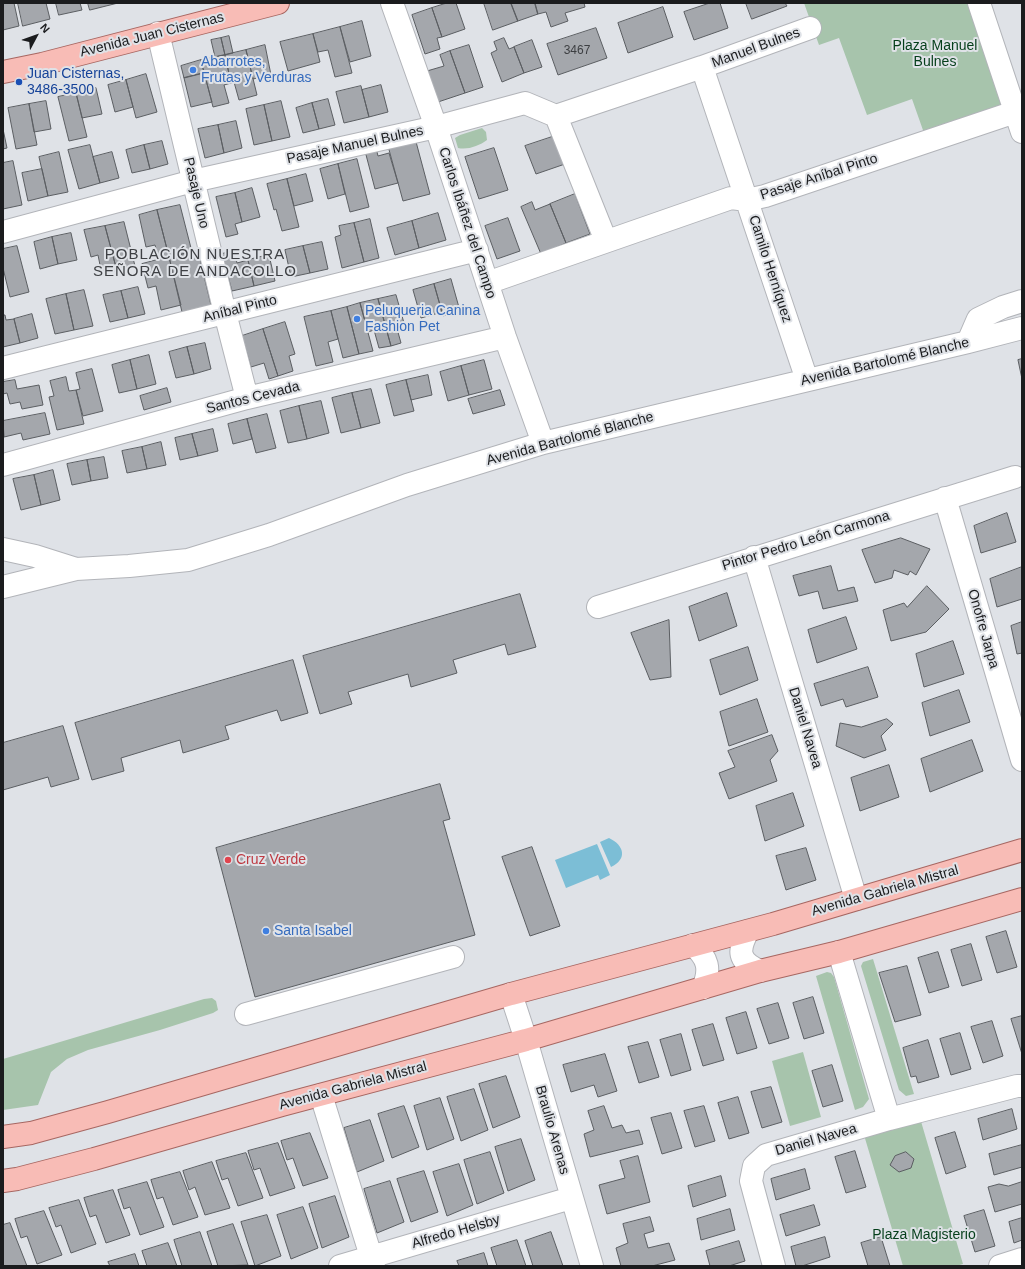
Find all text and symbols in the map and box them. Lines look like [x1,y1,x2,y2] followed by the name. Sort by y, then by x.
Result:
[78,9,226,61] street label: Avenida Juan Cisternas
[16,16,56,56] north arrow
[38,21,52,35] text: N
[710,24,802,72] street label: Manuel Bulnes
[893,38,977,70] park label: Plaza Manuel Bulnes
[564,44,590,58] house number: 3467
[201,54,311,86] place label: Abarrotes, Frutas y Verduras
[188,65,198,75] marker: Abarrotes, Frutas y Verduras
[27,66,124,98] place label: Juan Cisternas, 3486-3500
[14,77,24,87] marker: Juan Cisternas, 3486-3500
[285,122,425,168] street label: Pasaje Manuel Bulnes
[435,145,499,301] street label: Carlos Ibáñez del Campo
[758,150,880,204] street label: Pasaje Aníbal Pinto
[180,156,212,230] street label: Pasaje Uno
[745,213,795,325] street label: Camilo Herníquez
[93,246,297,281] district label: POBLACIÓN NUESTRA SEÑORA DE ANDACOLLO
[201,292,279,326] street label: Aníbal Pinto
[365,303,480,336] place label: Peluqueria Canina Fashion Pet
[352,314,362,324] marker: Peluqueria Canina Fashion Pet
[799,334,971,390] street label: Avenida Bartolomé Blanche
[205,378,301,418] street label: Santos Cevada
[485,409,655,469] street label: Avenida Bartolomé Blanche
[720,507,892,575] street label: Pintor Pedro León Carmona
[964,587,1002,671] street label: Onofre Jarpa
[785,685,825,771] street label: Daniel Navea
[236,852,306,868] place label: Cruz Verde
[223,855,233,865] marker: Cruz Verde
[810,862,960,920] street label: Avenida Gabriela Mistral
[274,923,352,939] place label: Santa Isabel
[261,926,271,936] marker: Santa Isabel
[277,1058,429,1114] street label: Avenida Gabriela Mistral
[531,1084,573,1176] street label: Braulio Arenas
[773,1120,859,1160] street label: Daniel Navea
[410,1211,502,1253] street label: Alfredo Helsby
[872,1227,976,1243] park label: Plaza Magisterio

